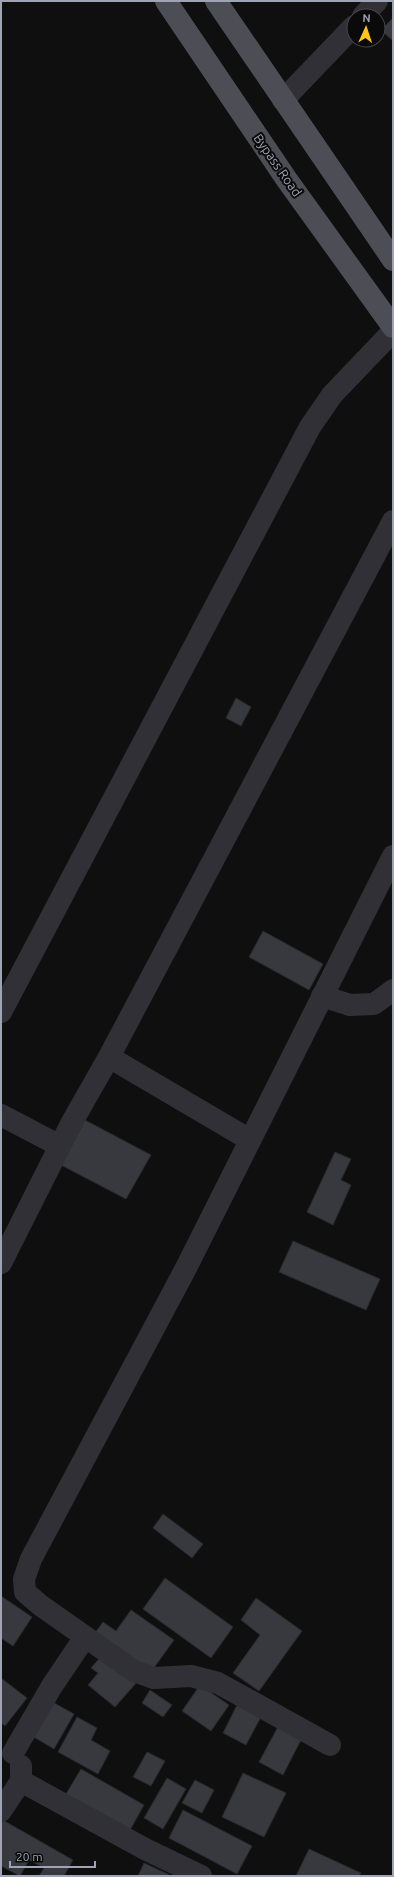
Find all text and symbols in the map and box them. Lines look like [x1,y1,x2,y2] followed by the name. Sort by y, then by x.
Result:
[346,8,386,48] north arrow
[362,12,371,24] text: N
[251,131,305,199] street label: Bypass Road
[10,1843,95,1869] scale bar
[16,1850,43,1863] text: 20 m

